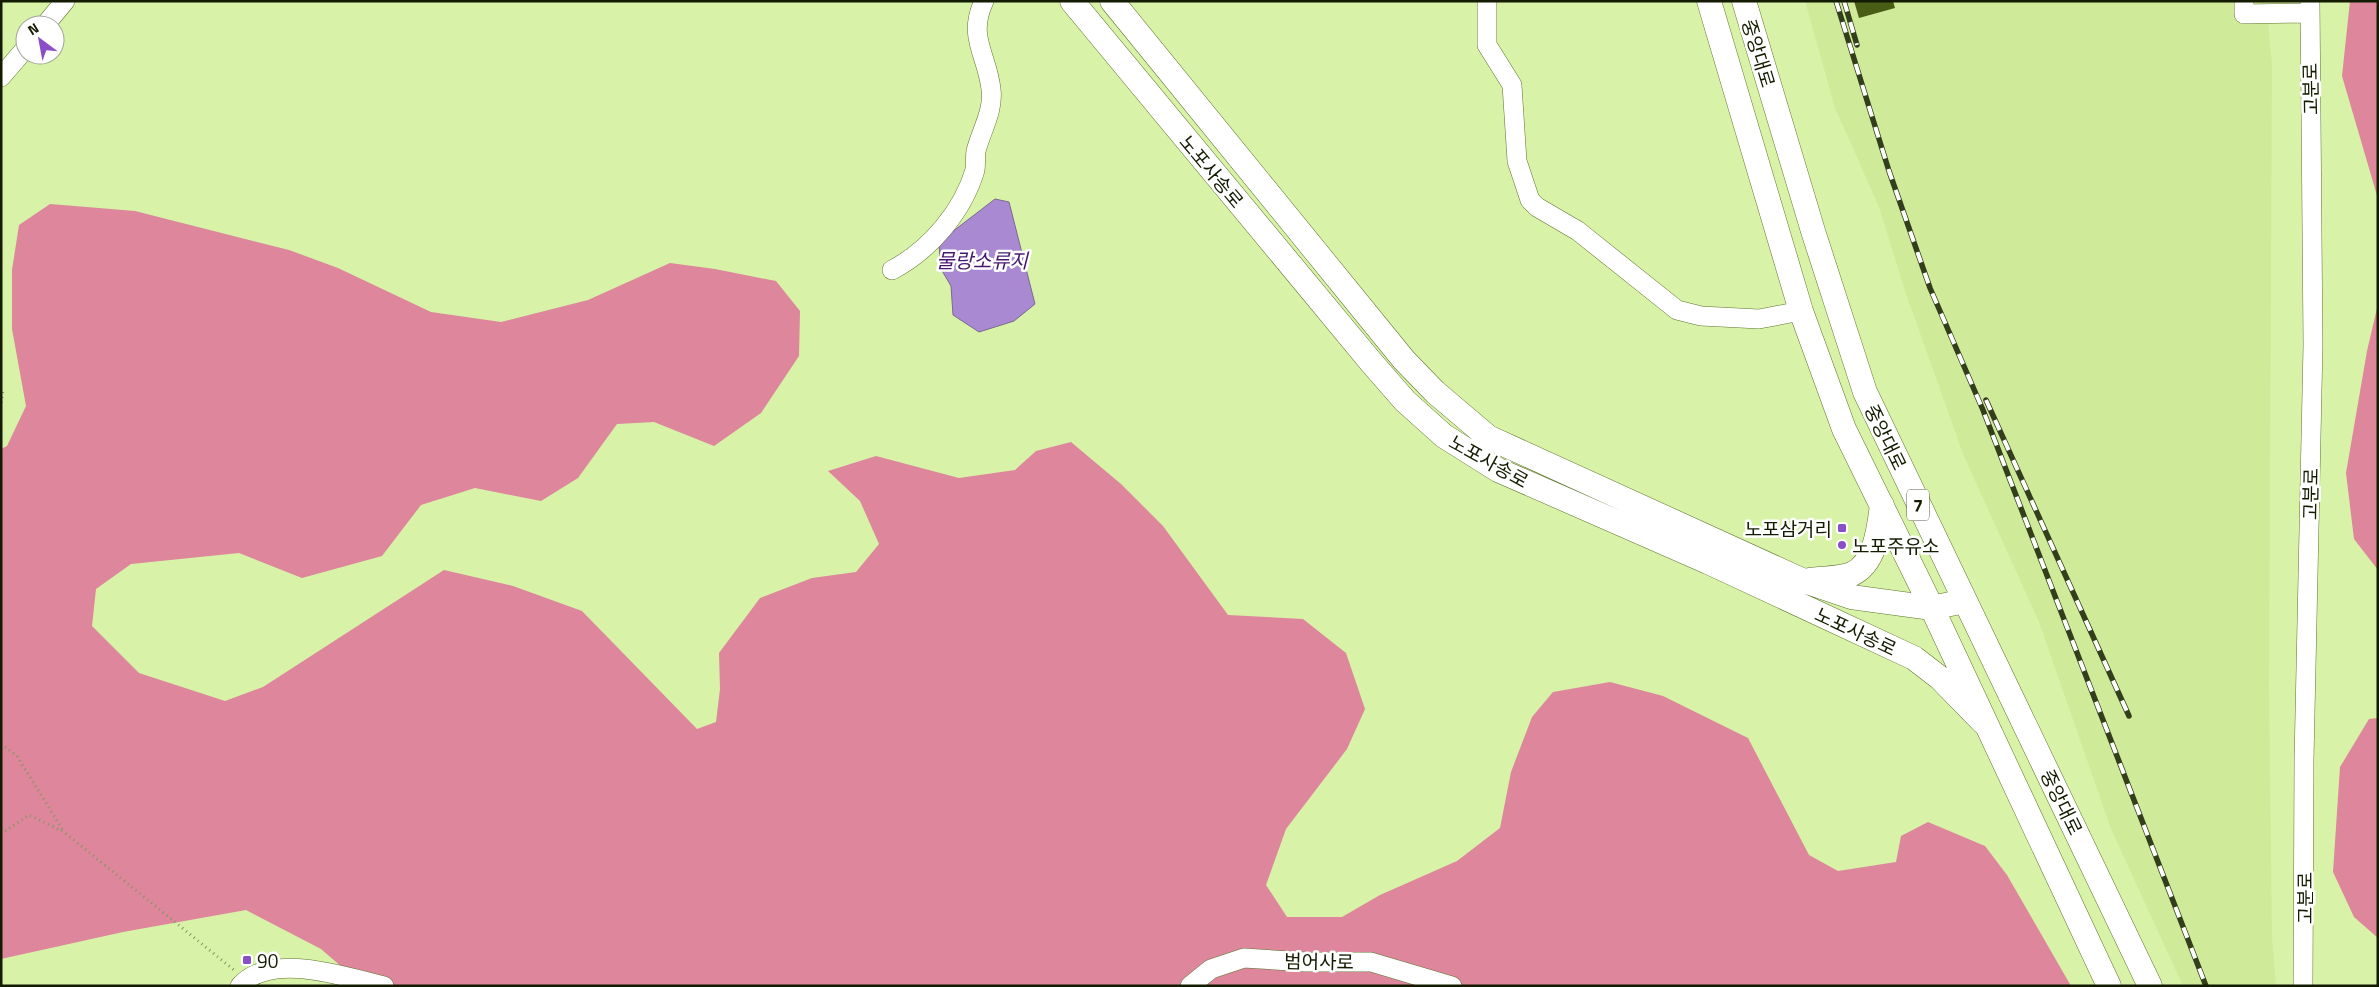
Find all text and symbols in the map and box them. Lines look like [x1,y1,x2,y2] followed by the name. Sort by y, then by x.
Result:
[15,15,65,65] north arrow
[1735,15,1783,91] street label: 중앙대로
[23,17,43,40] text: N
[2295,63,2325,115] street label: 고분로
[1173,128,1251,214] street label: 노포사송로
[936,245,1030,276] water label: 물랑소류지
[1858,399,1914,475] street label: 중앙대로
[1444,427,1534,495] street label: 노포사송로
[2295,468,2325,520] street label: 고분로
[1907,490,1929,520] road number: 7
[1745,514,1832,543] place label: 노포삼거리
[1836,522,1848,534] marker: 노포삼거리
[1852,531,1939,560] place label: 노포주유소
[1836,539,1848,551] marker: 노포주유소
[1810,599,1902,663] street label: 노포사송로
[2034,764,2090,840] street label: 중앙대로
[2290,872,2319,924] street label: 고분로
[257,946,278,975] place label: 90
[1284,946,1354,976] street label: 범어사로
[241,954,253,966] marker: 90

